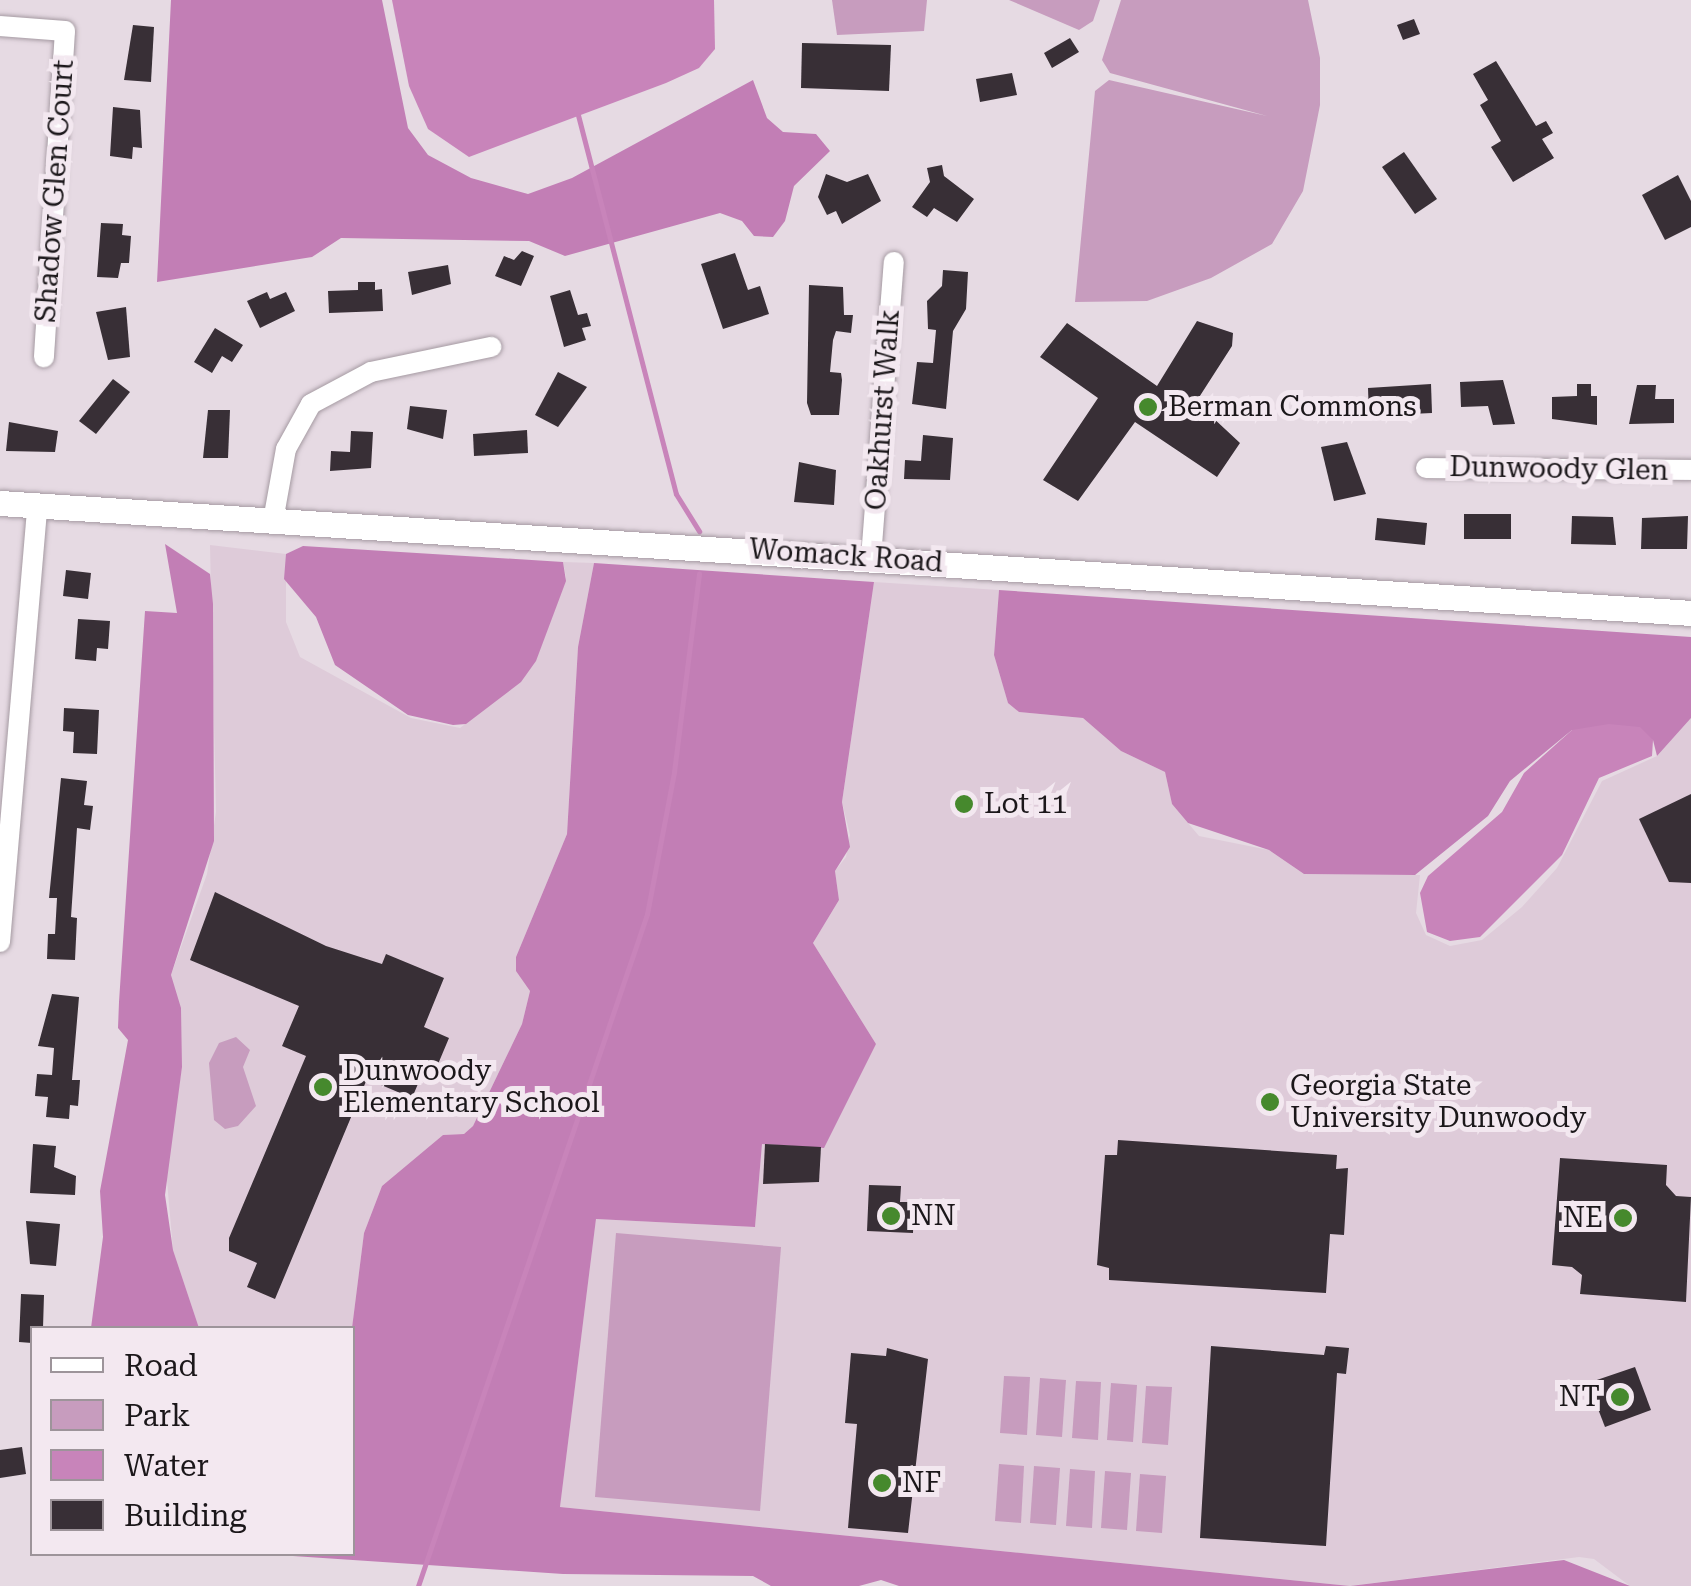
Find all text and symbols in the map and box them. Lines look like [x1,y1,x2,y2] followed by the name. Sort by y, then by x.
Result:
[29,58,81,324] street label: Shadow Glen Court
[859,309,907,511] street label: Oakhurst Walk
[1168,390,1417,424] place label: Berman Commons
[1137,396,1159,418] marker: Berman Commons
[1449,450,1669,488] street label: Dunwoody Glen
[748,532,944,580] street label: Womack Road
[984,787,1068,821] place label: Lot 11
[953,793,975,815] marker: Lot 11
[343,1054,600,1120] place label: Dunwoody Elementary School
[1290,1069,1586,1135] place label: Georgia State University Dunwoody
[312,1076,334,1098] marker: Dunwoody Elementary School
[1259,1091,1281,1113] marker: Georgia State University Dunwoody
[911,1199,956,1233] place label: NN
[1563,1201,1603,1235] place label: NE
[880,1205,902,1227] marker: NN
[1612,1207,1634,1229] marker: NE
[30,1326,355,1556] legend
[124,1348,198,1383] text: Road
[1559,1380,1600,1414] place label: NT
[1609,1386,1631,1408] marker: NT
[124,1398,190,1433] text: Park
[124,1448,209,1483] text: Water
[902,1466,941,1500] place label: NF
[871,1472,893,1494] marker: NF
[124,1498,247,1533] text: Building

